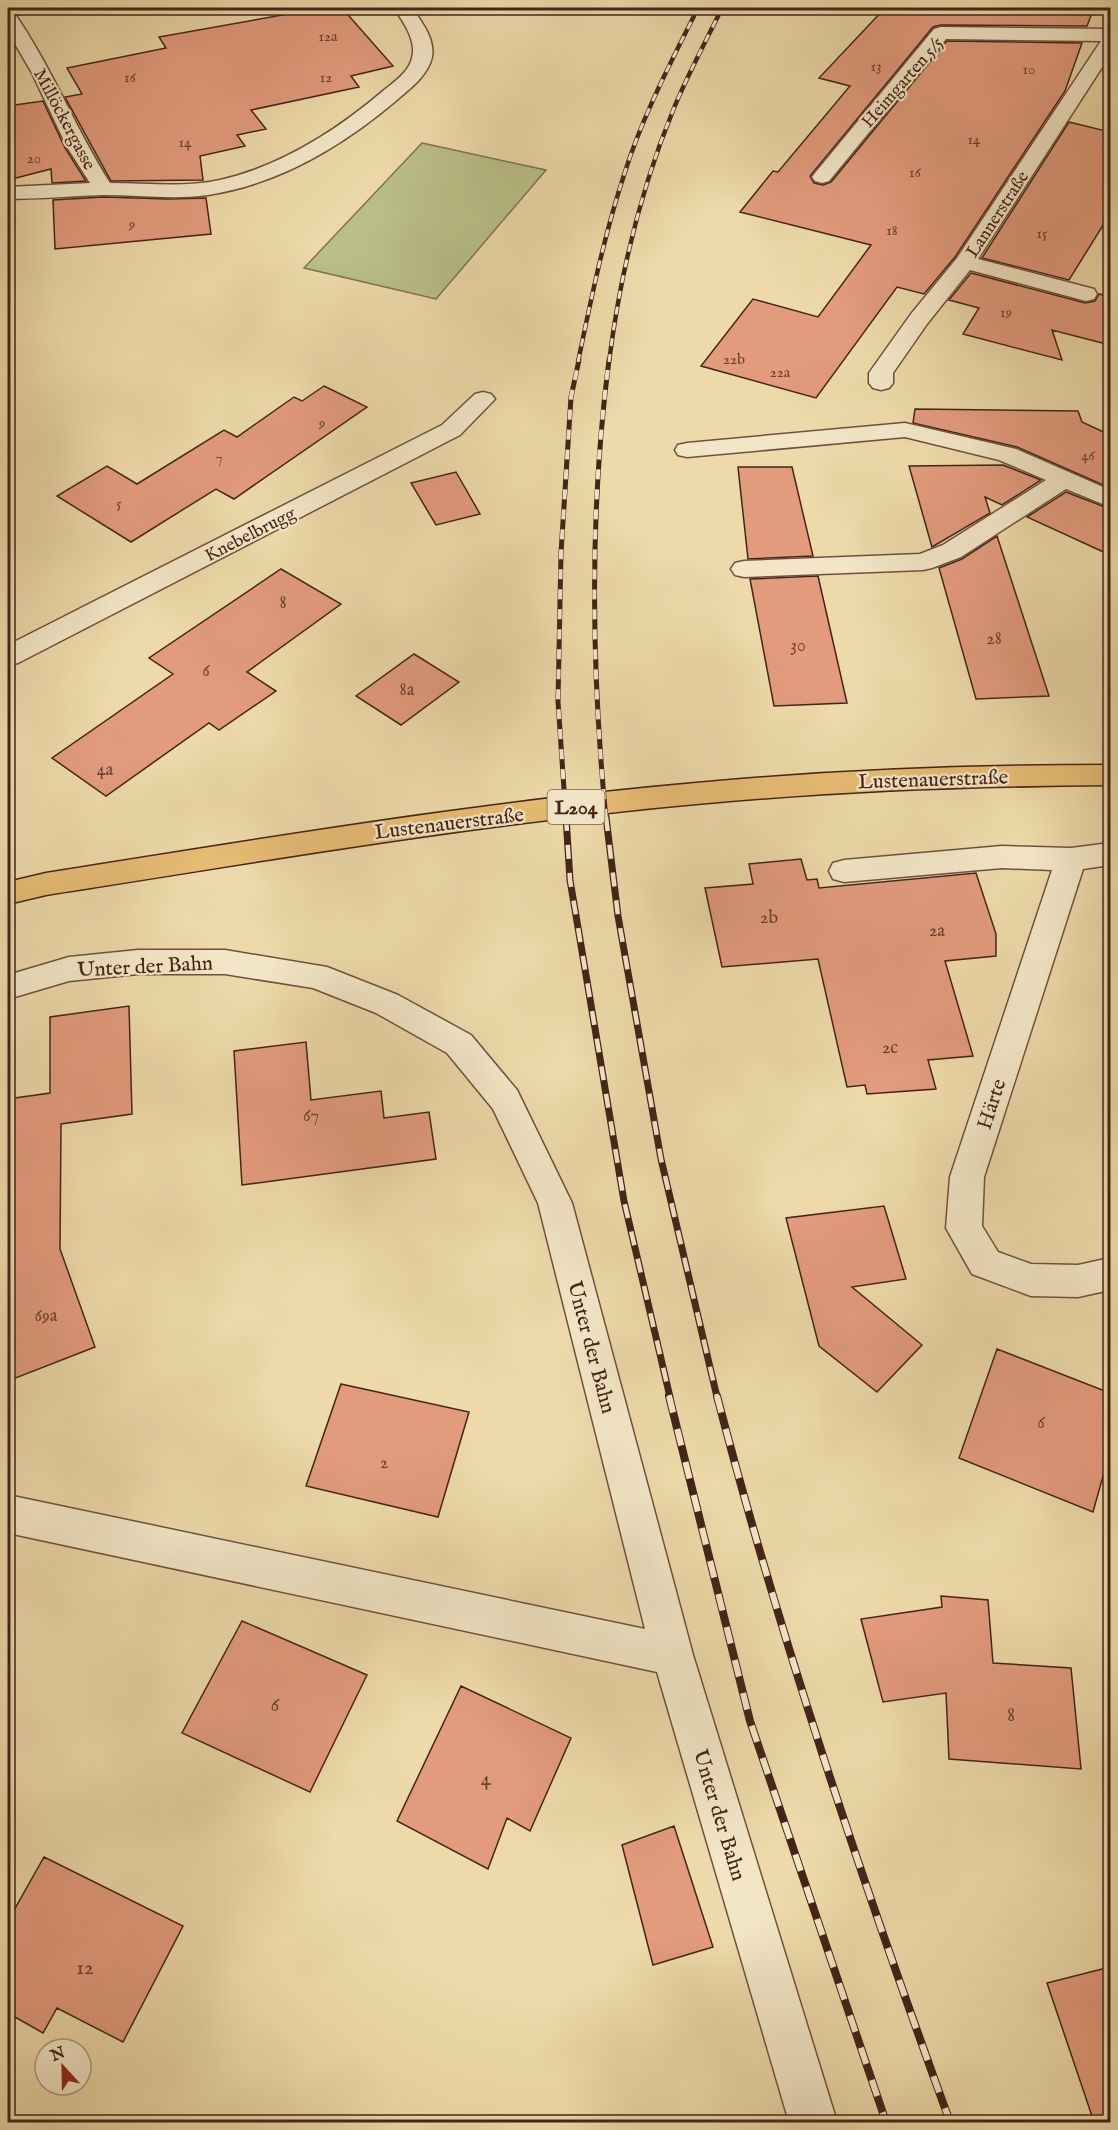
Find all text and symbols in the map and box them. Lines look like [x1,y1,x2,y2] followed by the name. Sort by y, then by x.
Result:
[318,27,338,46] house number: 12a
[857,32,949,133] street label: Heimgarten 5/5
[870,57,882,76] house number: 13
[1023,60,1035,79] house number: 10
[27,65,100,174] street label: Millöckergasse
[124,68,137,87] house number: 16
[320,68,332,87] house number: 12
[968,130,981,149] house number: 14
[179,133,192,152] house number: 14
[27,149,41,168] house number: 20
[909,163,922,182] house number: 16
[962,167,1035,263] street label: Lannerstraße
[128,215,135,234] house number: 9
[886,221,898,240] house number: 18
[1036,224,1048,243] house number: 15
[1000,303,1012,322] house number: 19
[723,350,745,369] house number: 22b
[770,363,791,382] house number: 22a
[318,414,325,433] house number: 9
[1081,446,1096,465] house number: 46
[215,448,223,467] house number: 7
[116,494,122,513] house number: 5
[201,503,300,568] street label: Knebelbrugg
[279,592,287,615] house number: 8
[986,628,1002,651] house number: 28
[790,635,806,658] house number: 30
[202,660,210,683] house number: 6
[400,679,415,702] house number: 8a
[97,759,114,782] house number: 4a
[857,764,1009,797] street label: Lustenauerstraße
[548,790,604,824] road number: L204
[373,802,526,847] street label: Lustenauerstraße
[760,907,778,930] house number: 2b
[929,920,945,943] house number: 2a
[76,950,214,985] street label: Unter der Bahn
[882,1037,898,1060] house number: 2c
[972,1075,1013,1133] street label: Härte
[303,1105,319,1128] house number: 67
[560,1278,621,1417] street label: Unter der Bahn
[34,1305,58,1328] house number: 69a
[1037,1412,1045,1435] house number: 6
[380,1452,388,1475] house number: 2
[271,1692,281,1719] house number: 6
[1007,1702,1015,1729] house number: 8
[686,1746,751,1884] street label: Unter der Bahn
[481,1766,492,1793] house number: 4
[76,1955,94,1982] house number: 12
[33,2037,93,2097] north arrow
[47,2043,68,2067] text: N

